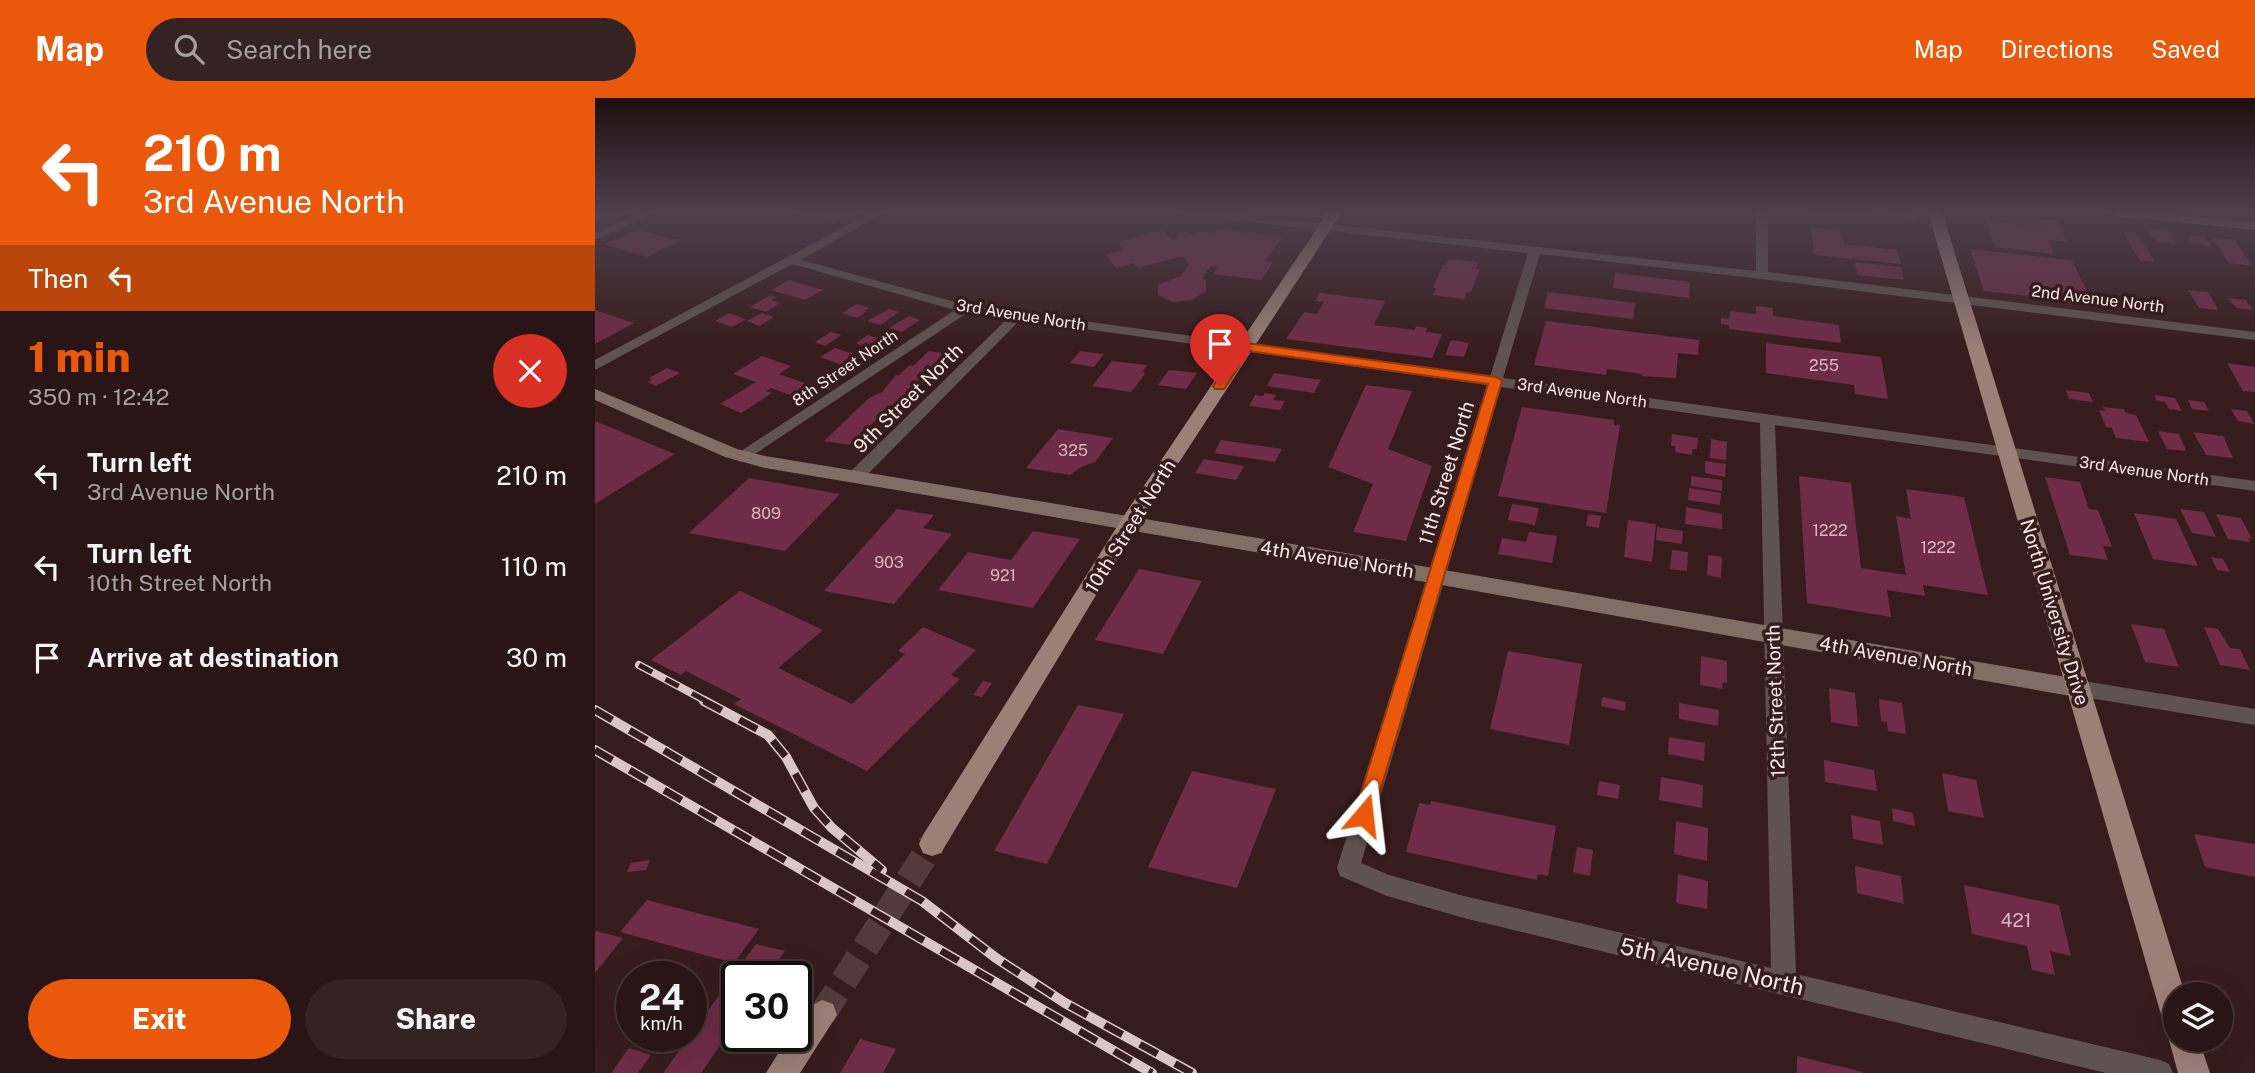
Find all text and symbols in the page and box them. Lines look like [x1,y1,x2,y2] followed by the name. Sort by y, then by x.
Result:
[146,18,636,81] search box
[35,30,104,68] text: Map
[170,30,208,68] icon: search
[226,34,372,65] text: Search here
[1914,35,1963,63] text: Map
[2001,35,2113,63] text: Directions
[2151,35,2220,63] text: Saved
[143,124,282,182] text: 210 m
[28,126,119,217] icon: left
[143,183,405,220] text: 3rd Avenue North
[102,259,140,297] icon: left
[28,263,88,294] text: Then
[2031,281,2165,317] street label: 2nd Avenue North
[955,295,1087,335] street label: 3rd Avenue North
[1190,314,1250,386] pin
[1201,325,1239,363] icon: arrive
[789,326,901,410] street label: 8th Street North
[28,332,131,381] text: 1 min
[493,334,567,408] button: close
[849,339,967,457] street label: 9th Street North
[1809,356,1839,375] house number: 255
[1516,374,1648,412] street label: 3rd Avenue North
[28,383,169,410] text: 350 m · 12:42
[1414,399,1478,547] street label: 11th Street North
[1058,441,1088,460] house number: 325
[87,447,192,478] text: Turn left
[2078,452,2210,490] street label: 3rd Avenue North
[1080,455,1180,597] street label: 10th Street North
[28,457,66,495] icon: left
[496,460,567,491] text: 210 m
[87,478,275,505] text: 3rd Avenue North
[751,504,781,523] house number: 809
[2016,516,2094,708] street label: North University Drive
[1812,521,1848,540] house number: 1222
[1259,536,1415,582] street label: 4th Avenue North
[87,538,192,569] text: Turn left
[1920,538,1956,557] house number: 1222
[28,548,66,586] icon: left
[501,551,567,582] text: 110 m
[874,553,904,572] house number: 903
[990,566,1016,585] house number: 921
[87,569,272,596] text: 10th Street North
[1761,624,1789,778] street label: 12th Street North
[1818,632,1974,680] street label: 4th Avenue North
[28,639,66,677] icon: arrive
[87,642,339,673] text: Arrive at destination
[506,642,567,673] text: 30 m
[1327,778,1401,852] position arrow
[2001,909,2032,931] house number: 421
[1617,932,1807,1000] street label: 5th Avenue North
[721,961,812,1052] speed limit sign: 30
[639,977,684,1018] text: 24
[28,979,291,1059] button: Exit
[305,979,567,1059] button: Share
[2163,982,2233,1052] map controls
[2163,982,2233,1052] button: layers
[640,1013,683,1034] text: km/h

